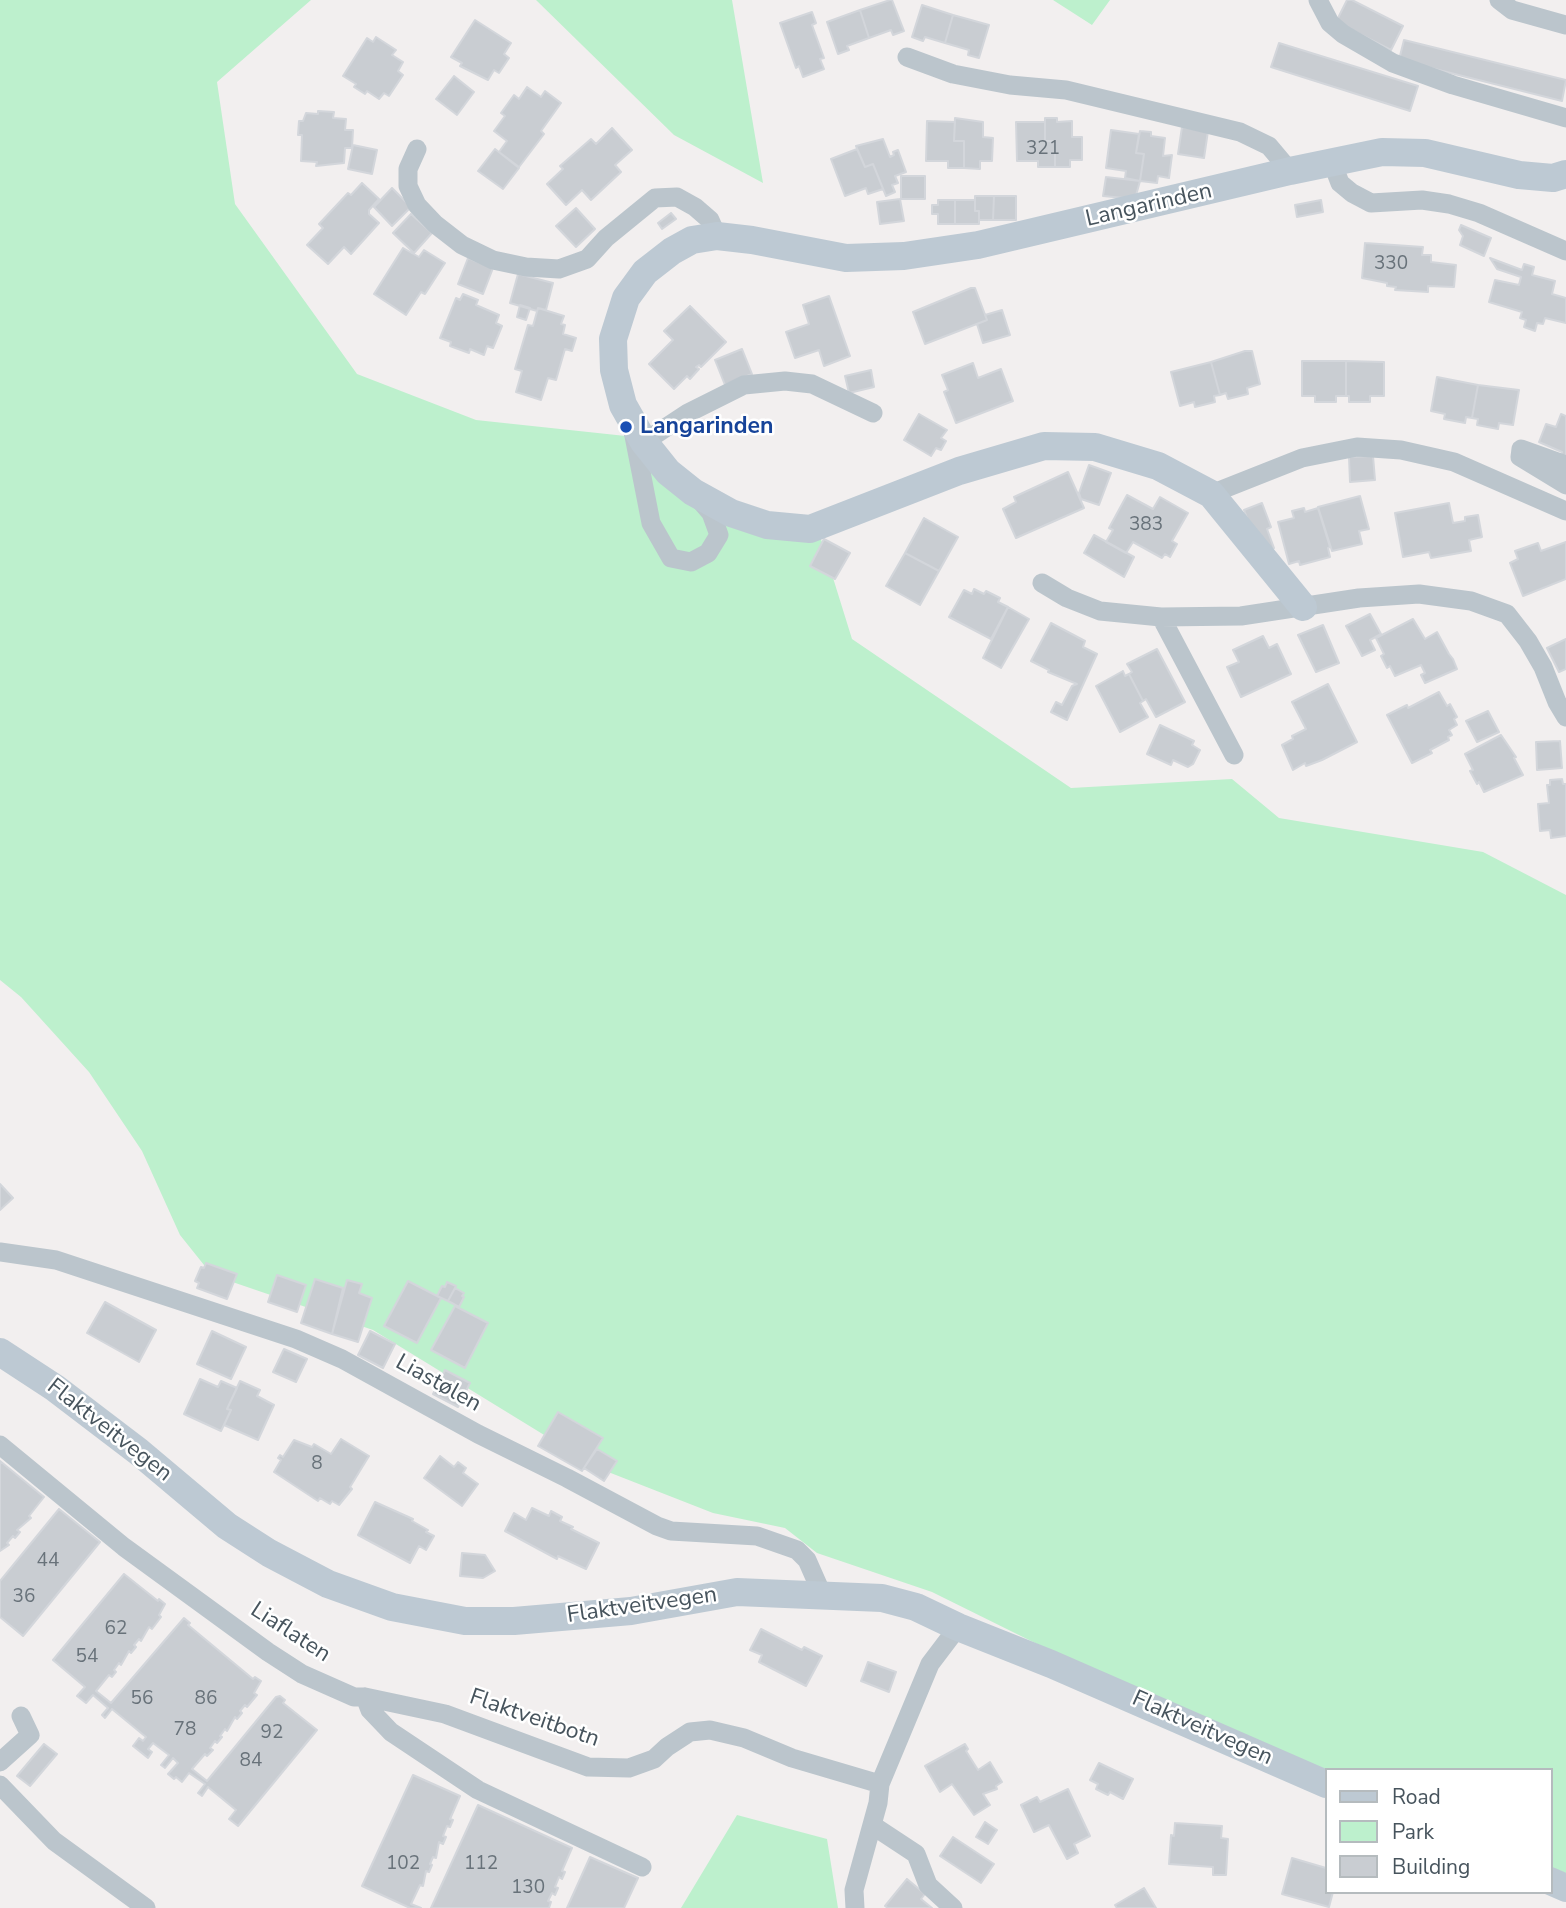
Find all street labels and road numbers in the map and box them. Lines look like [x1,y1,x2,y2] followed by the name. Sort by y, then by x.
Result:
[1083,178,1215,234] street label: Langarinden
[390,1349,486,1419] street label: Liastølen
[41,1374,177,1488] street label: Flaktveitvegen
[565,1582,719,1630] street label: Flaktveitvegen
[245,1597,335,1669] street label: Liaflaten
[465,1684,603,1754] street label: Flaktveitbotn
[1127,1686,1277,1772] street label: Flaktveitvegen

